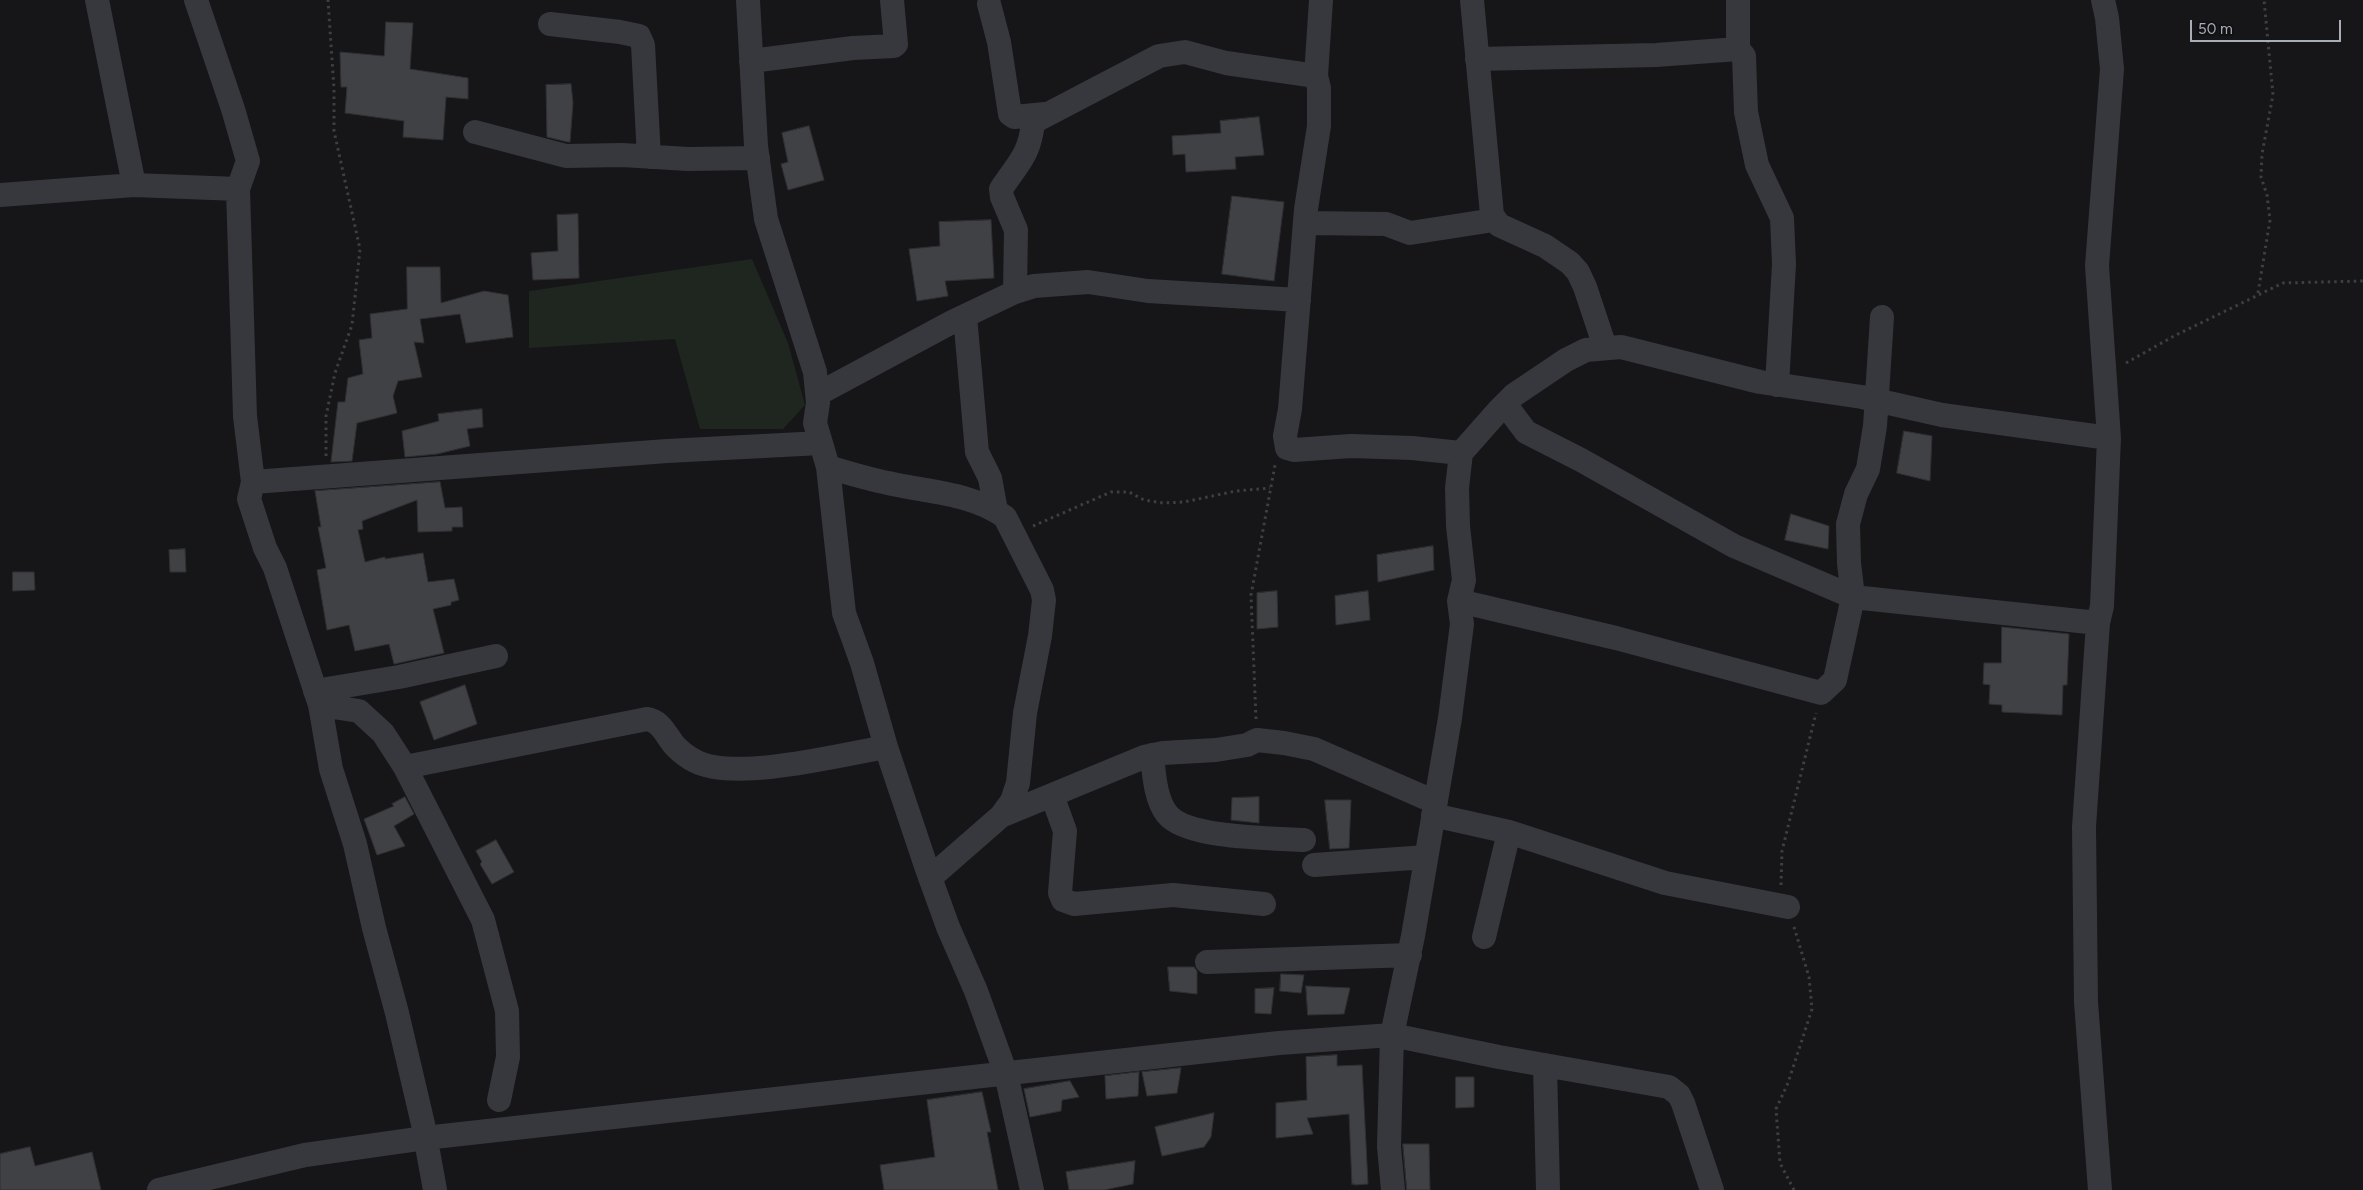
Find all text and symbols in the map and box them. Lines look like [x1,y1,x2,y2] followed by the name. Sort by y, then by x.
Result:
[2193,10,2344,42] scale bar
[2198,20,2233,38] text: 50 m

